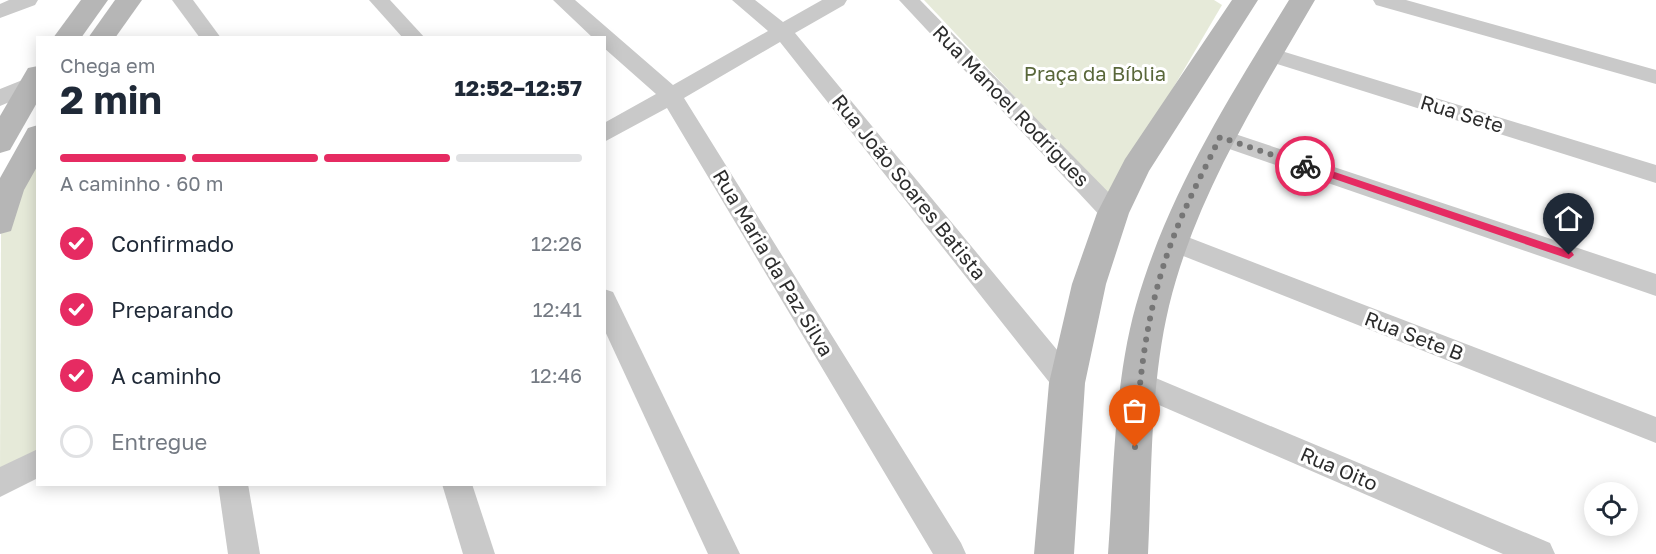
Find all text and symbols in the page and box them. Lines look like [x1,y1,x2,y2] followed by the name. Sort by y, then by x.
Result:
[928,20,1095,191] street label: Rua Manoel Rodrigues
[60,53,155,77] text: Chega em
[1024,61,1166,85] park label: Praça da Bíblia
[455,74,582,101] text: 12:52–12:57
[60,76,162,123] text: 2 min
[828,89,992,284] street label: Rua João Soares Batista
[1418,89,1507,137] street label: Rua Sete
[1275,136,1335,196] courier
[1289,150,1322,183] icon: bike
[709,165,839,360] street label: Rua Maria da Paz Silva
[60,171,223,195] text: A caminho · 60 m
[1543,193,1594,255] pin
[1552,202,1585,235] icon: home
[60,227,93,260] icon: check
[111,230,234,257] text: Confirmado
[531,231,582,255] text: 12:26
[60,293,93,326] icon: check
[111,296,234,323] text: Preparando
[533,297,582,321] text: 12:41
[1362,305,1467,365] street label: Rua Sete B
[60,359,93,392] icon: check
[111,362,221,389] text: A caminho
[530,363,582,387] text: 12:46
[1109,385,1160,447] pin
[1118,394,1151,427] icon: bag
[111,428,207,455] text: Entregue
[1297,441,1382,495] street label: Rua Oito
[1584,482,1638,536] map controls
[1584,482,1638,536] button: locate

